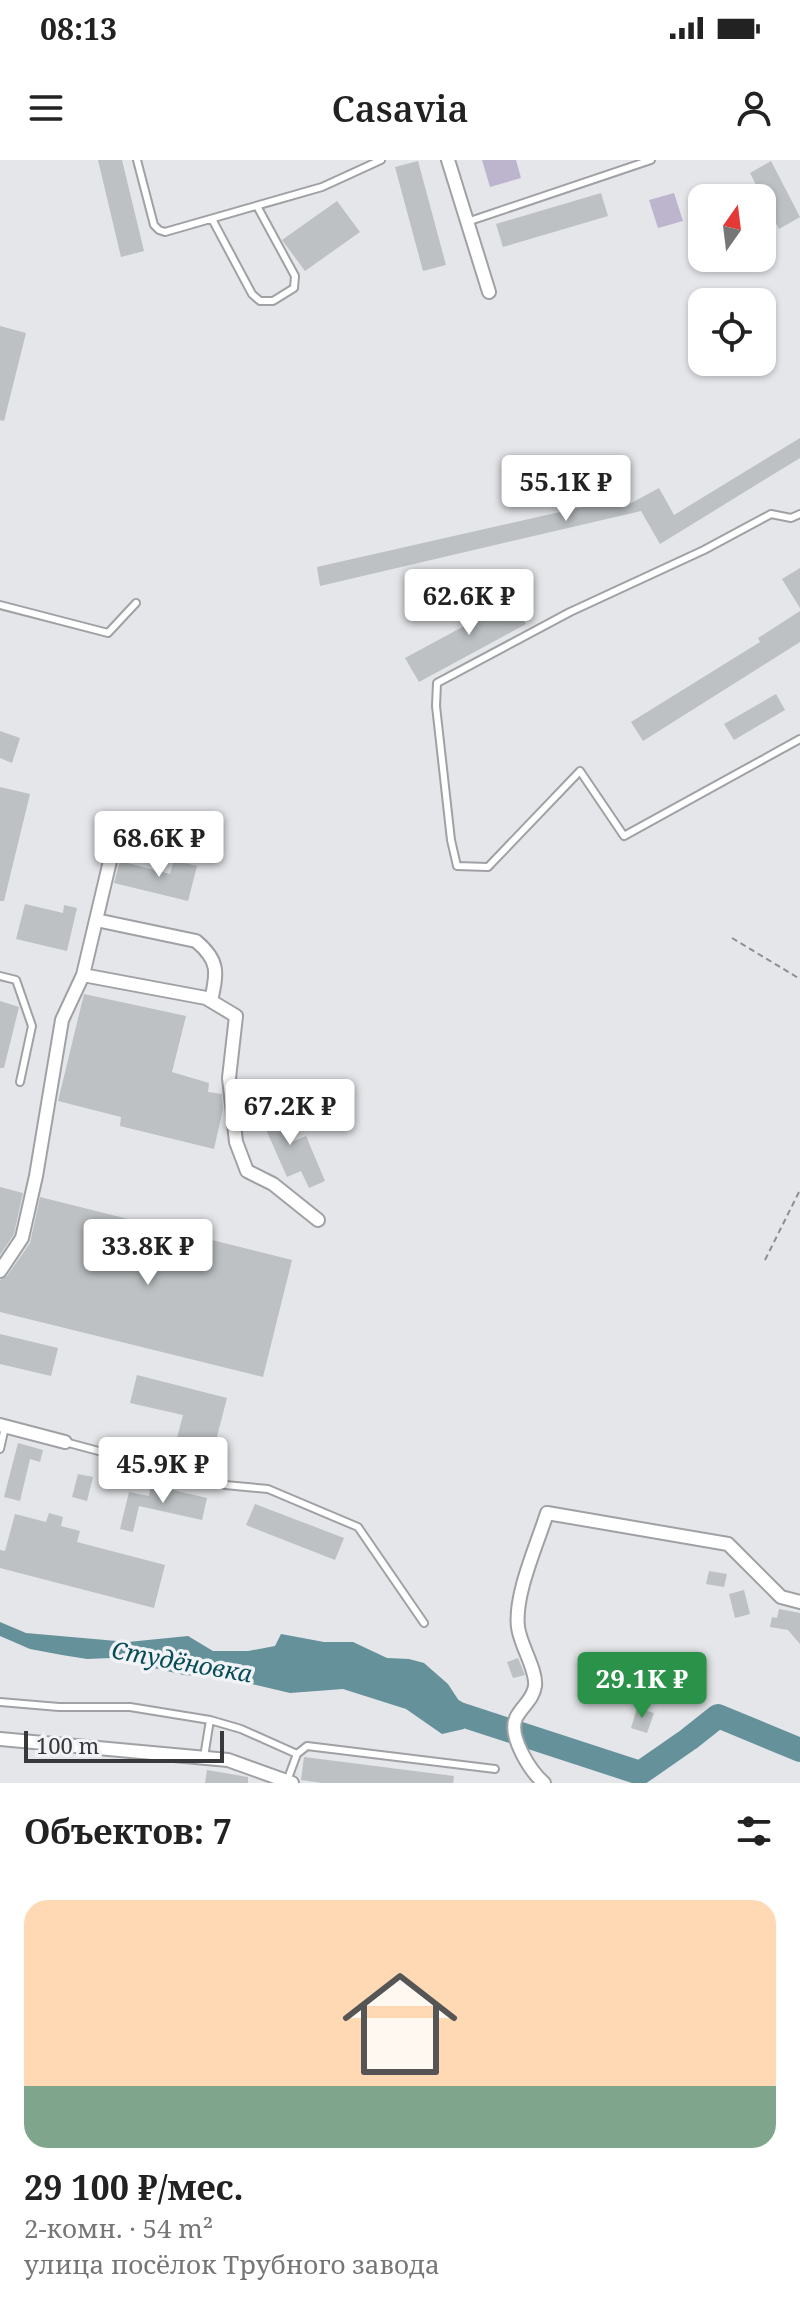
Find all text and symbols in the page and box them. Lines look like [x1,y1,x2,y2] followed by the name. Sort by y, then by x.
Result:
[40,8,117,49] text: 08:13
[331,84,469,133] text: Casavia
[24,86,68,130] icon: menu
[732,86,776,130] icon: person
[688,184,776,272] north arrow
[688,184,776,376] map controls
[688,288,776,376] button: locate
[492,455,640,523] pin: 55.1K ₽
[520,463,612,499] text: 55.1K ₽
[395,569,543,637] pin: 62.6K ₽
[423,577,515,613] text: 62.6K ₽
[85,811,233,879] pin: 68.6K ₽
[113,819,205,855] text: 68.6K ₽
[216,1079,364,1147] pin: 67.2K ₽
[244,1087,336,1123] text: 67.2K ₽
[74,1219,222,1287] pin: 33.8K ₽
[102,1227,194,1263] text: 33.8K ₽
[89,1437,237,1505] pin: 45.9K ₽
[117,1445,209,1481] text: 45.9K ₽
[109,1632,255,1690] water label: Студёновка
[568,1652,716,1720] pin: 29.1K ₽
[596,1660,688,1696] text: 29.1K ₽
[24,1727,224,1763] scale bar
[36,1730,99,1760] text: 100 m
[24,1808,232,1854] text: Объектов: 7
[732,1809,776,1853] icon: filters
[328,1952,472,2096] icon: home
[24,2164,244,2210] text: 29 100 ₽/мес.
[24,2210,213,2246] text: 2-комн. · 54 m²
[24,2246,440,2282] text: улица посёлок Трубного завода

